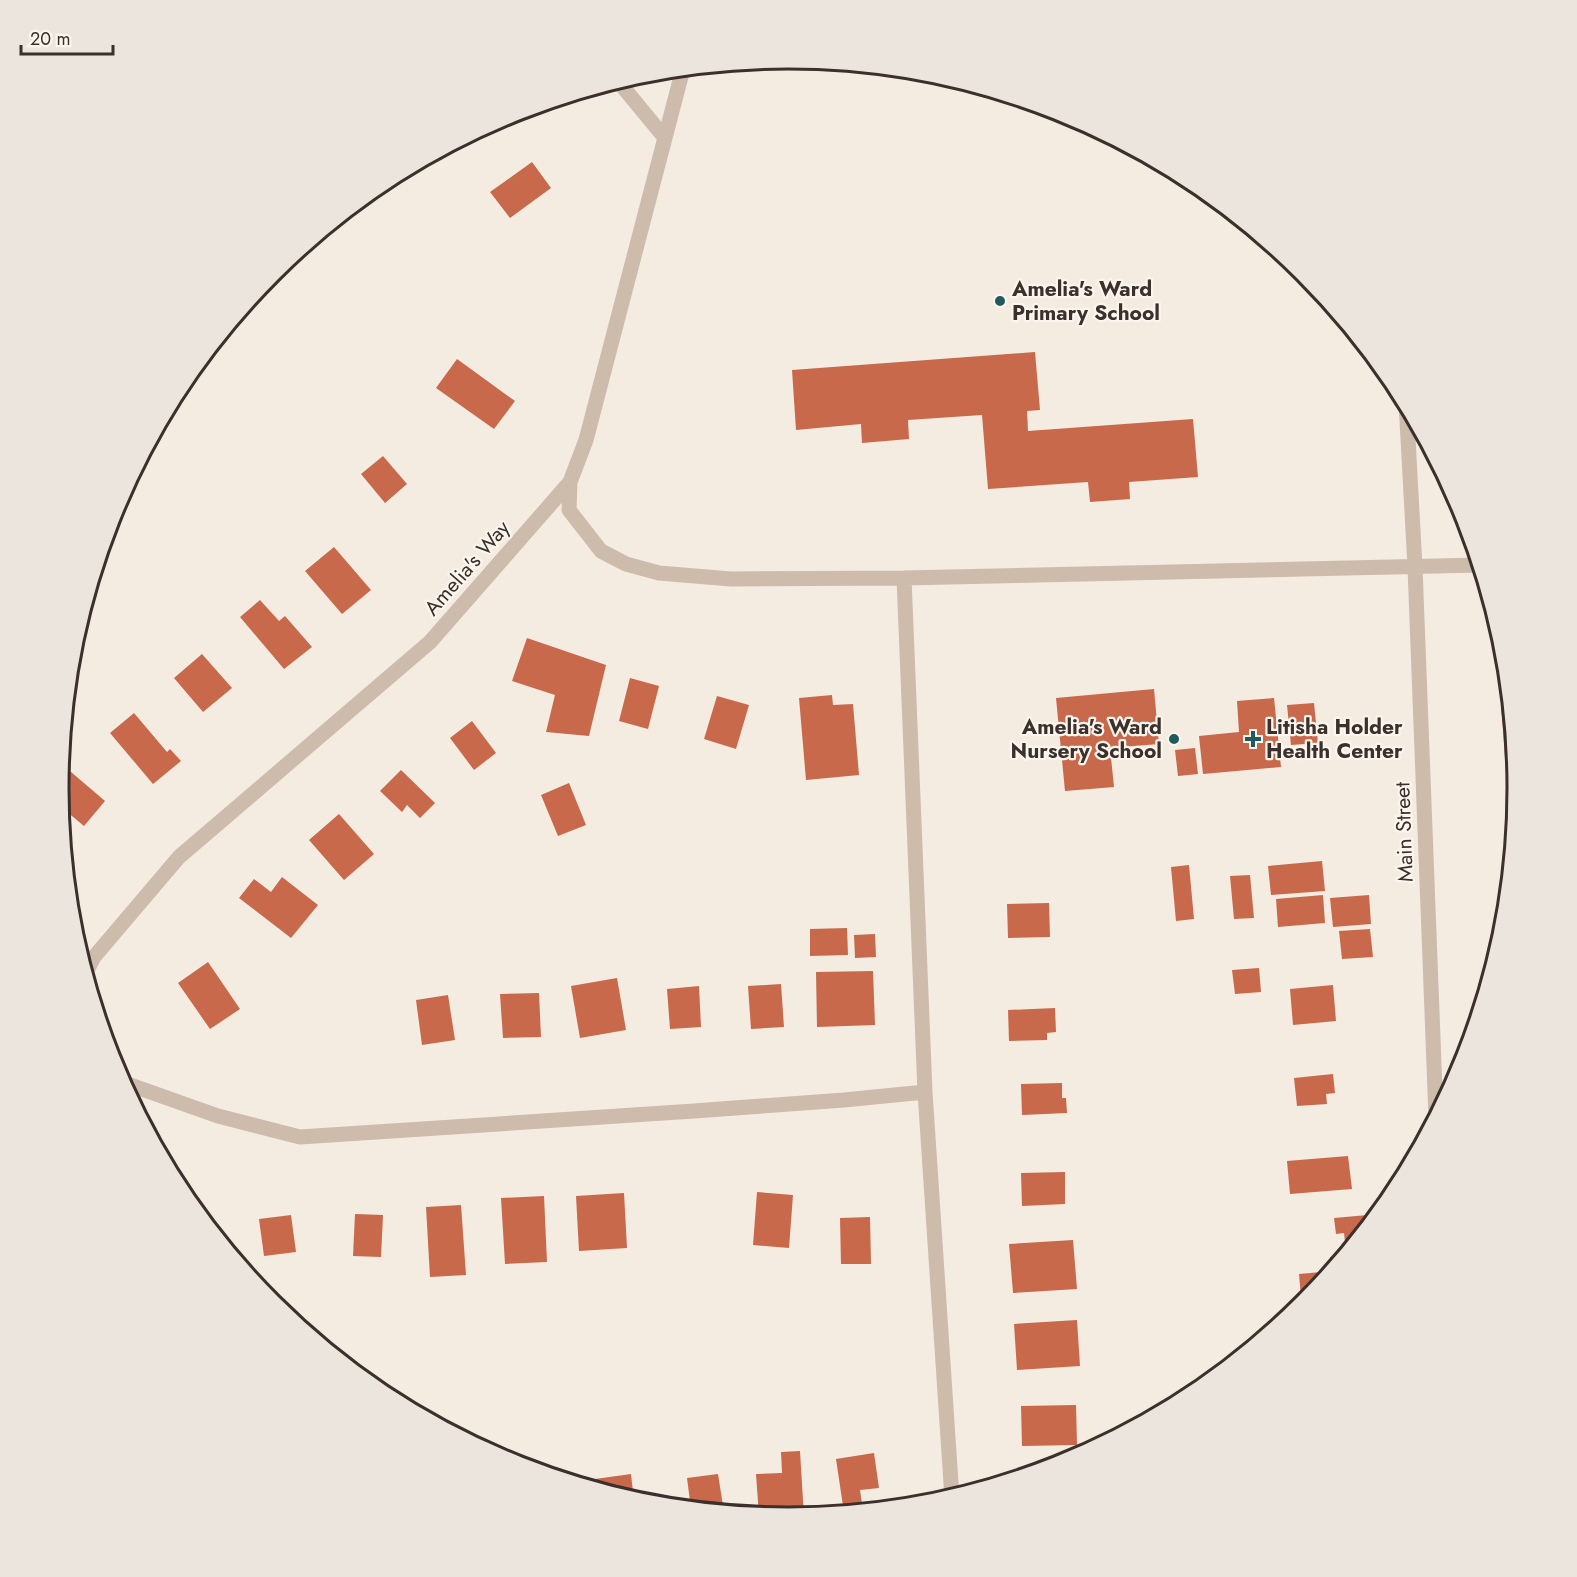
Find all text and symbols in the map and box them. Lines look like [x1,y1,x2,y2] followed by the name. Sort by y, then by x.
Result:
[21,18,112,56] scale bar
[30,26,70,52] text: 20 m
[1011,274,1160,328] place label: Amelia's Ward Primary School
[993,294,1007,308] marker: Amelia's Ward Primary School
[417,513,517,622] street label: Amelia's Way
[1011,712,1162,766] place label: Amelia's Ward Nursery School
[1266,712,1403,766] place label: Litisha Holder Health Center
[1244,730,1262,748] marker: Litisha Holder Health Center
[1167,732,1181,746] marker: Amelia's Ward Nursery School
[1387,781,1421,883] street label: Main Street

